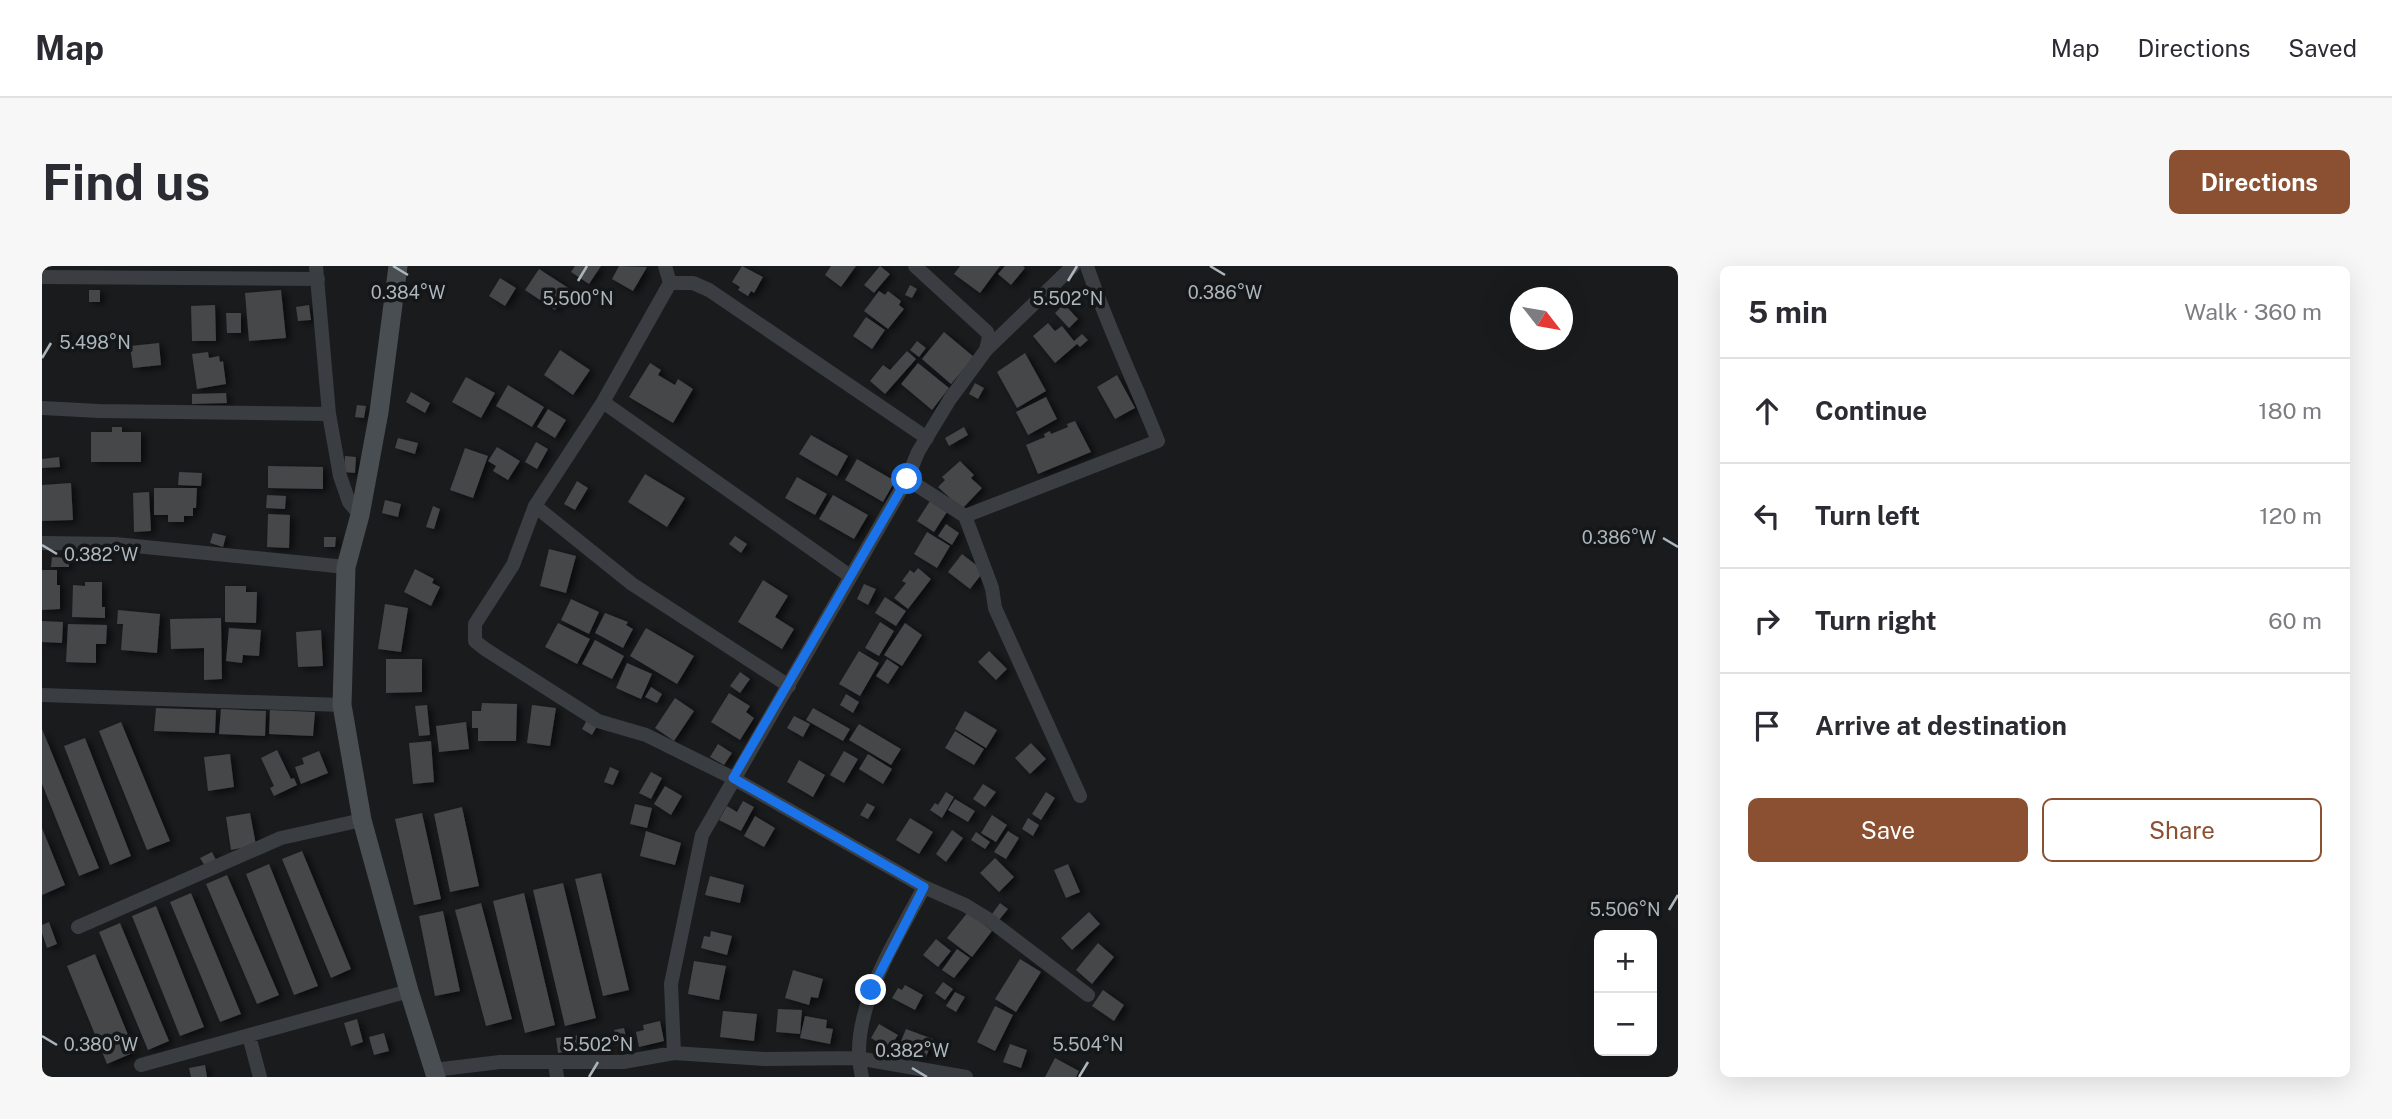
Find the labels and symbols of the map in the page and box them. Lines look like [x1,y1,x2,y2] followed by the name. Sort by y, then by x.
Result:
[371,282,445,303] text: 0.384°W
[1188,282,1262,303] text: 0.386°W
[1510,287,1573,350] north arrow
[543,288,613,309] text: 5.500°N
[1033,288,1103,309] text: 5.502°N
[59,332,131,353] text: 5.498°N
[891,463,922,494] route start
[1582,527,1656,548] text: 0.386°W
[64,544,138,565] text: 0.382°W
[1589,899,1661,920] text: 5.506°N
[855,974,886,1005] route end
[64,1034,138,1055] text: 0.380°W
[563,1034,633,1055] text: 5.502°N
[1052,1034,1124,1055] text: 5.504°N
[875,1040,949,1061] text: 0.382°W

